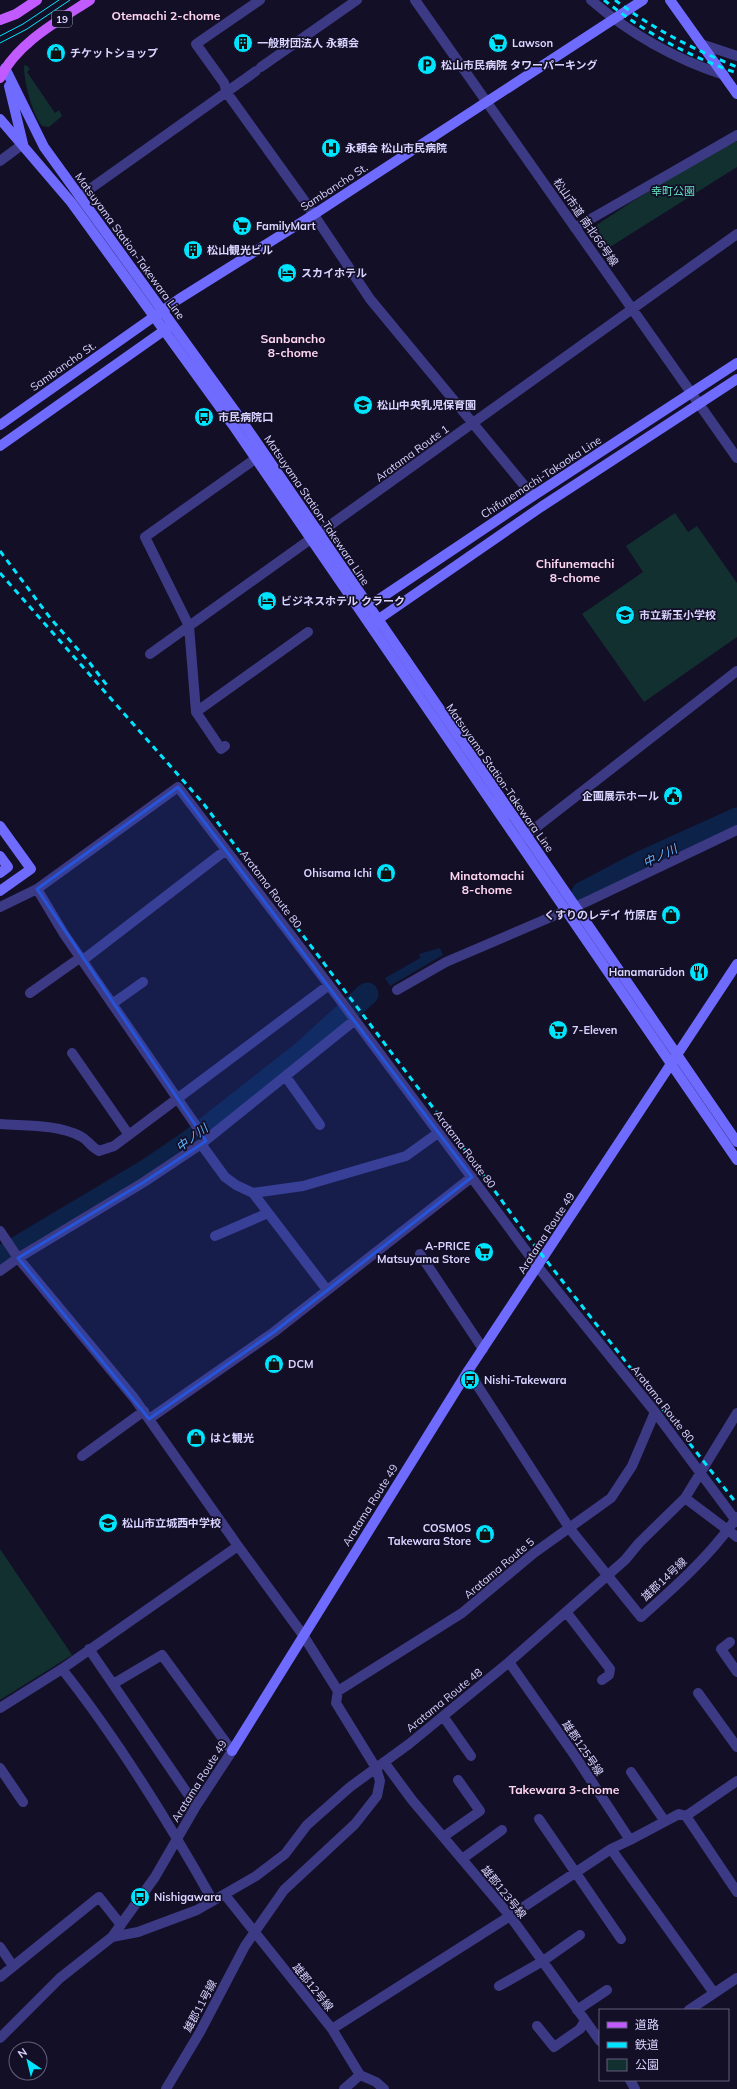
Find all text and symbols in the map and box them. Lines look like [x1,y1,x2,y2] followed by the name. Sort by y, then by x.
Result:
[112,8,221,23] district label: Otemachi 2-chome
[52,11,72,27] road number: 19
[232,32,254,54] building icon: 一般財団法人 永頼会
[487,32,509,54] supermarket icon: Lawson
[257,36,359,50] place label: 一般財団法人 永頼会
[512,36,553,50] place label: Lawson
[45,42,67,64] shop icon: チケットショップ
[70,46,158,60] place label: チケットショップ
[416,54,438,76] parking icon: 松山市民病院 タワーパーキング
[441,58,598,72] place label: 松山市民病院 タワーパーキング
[320,137,342,159] hospital icon: 永頼会 松山市民病院
[345,141,447,155] place label: 永頼会 松山市民病院
[298,160,370,214] street label: Sambancho St.
[72,170,188,322] street label: Matsuyama Station-Takewara Line
[550,175,622,269] street label: 松山市道 南北66号線
[651,184,695,198] park label: 幸町公園
[231,215,253,237] supermarket icon: FamilyMart
[256,219,316,233] place label: FamilyMart
[182,239,204,261] building icon: 松山観光ビル
[207,243,273,257] place label: 松山観光ビル
[276,262,298,284] hotel icon: スカイホテル
[301,266,367,280] place label: スカイホテル
[261,331,325,360] district label: Sanbancho 8-chome
[27,338,99,394] street label: Sambancho St.
[352,394,374,416] school or university icon: 松山中央乳児保育園
[377,398,476,412] place label: 松山中央乳児保育園
[193,406,215,428] bus stop icon: 市民病院口
[218,410,273,424] place label: 市民病院口
[372,422,452,484] street label: Aratama Route 1
[261,432,373,588] street label: Matsuyama Station-Takewara Line
[478,433,604,521] street label: Chifunemachi-Takaoka Line
[536,556,614,585] district label: Chifunemachi 8-chome
[256,590,278,612] hotel icon: ビジネスホテル クラーク
[281,594,405,608] place label: ビジネスホテル クラーク
[614,604,636,626] school or university icon: 市立新玉小学校
[639,608,716,622] place label: 市立新玉小学校
[443,701,557,855] street label: Matsuyama Station-Takewara Line
[662,785,684,807] public building icon: 企画展示ホール
[582,789,659,803] place label: 企画展示ホール
[640,840,681,870] water label: 中ノ川
[237,847,305,931] street label: Aratama Route 80
[375,862,397,884] shop icon: Ohisama Ichi
[304,866,372,880] place label: Ohisama Ichi
[450,868,524,897] district label: Minatomachi 8-chome
[660,904,682,926] shop icon: くすりのレデイ 竹原店
[544,908,657,922] place label: くすりのレデイ 竹原店
[688,961,710,983] restaurant icon: Hanamarūdon
[609,965,685,979] place label: Hanamarūdon
[547,1019,569,1041] supermarket icon: 7-Eleven
[572,1023,617,1037] place label: 7-Eleven
[431,1107,499,1191] street label: Aratama Route 80
[173,1120,212,1154] water label: 中ノ川
[514,1190,578,1276] street label: Aratama Route 49
[377,1239,470,1266] place label: A-PRICE Matsuyama Store
[473,1241,495,1263] supermarket icon: A-PRICE Matsuyama Store
[263,1353,285,1375] shop icon: DCM
[288,1357,314,1371] place label: DCM
[628,1363,698,1446] street label: Aratama Route 80
[459,1369,481,1391] bus stop icon: Nishi-Takewara
[484,1373,567,1387] place label: Nishi-Takewara
[185,1427,207,1449] shop icon: はと観光
[210,1431,254,1445] place label: はと観光
[339,1461,401,1549] street label: Aratama Route 49
[97,1512,119,1534] school or university icon: 松山市立城西中学校
[122,1516,221,1530] place label: 松山市立城西中学校
[388,1521,471,1548] place label: COSMOS Takewara Store
[474,1523,496,1545] shop icon: COSMOS Takewara Store
[461,1534,537,1602] street label: Aratama Route 5
[638,1554,690,1604] street label: 雄郡14号線
[403,1665,485,1735] street label: Aratama Route 48
[559,1718,607,1778] street label: 雄郡125号線
[168,1737,230,1825] street label: Aratama Route 49
[509,1782,620,1797] district label: Takewara 3-chome
[478,1863,530,1921] street label: 雄郡123号線
[129,1886,151,1908] bus stop icon: Nishigawara
[154,1890,221,1904] place label: Nishigawara
[290,1960,336,2014] street label: 雄郡12号線
[180,1977,220,2035] street label: 雄郡11号線
[599,2009,729,2081] legend
[635,2017,659,2032] text: 道路
[635,2037,659,2052] text: 鉄道
[8,2041,48,2081] north arrow
[15,2045,30,2061] text: N
[635,2057,659,2072] text: 公園

